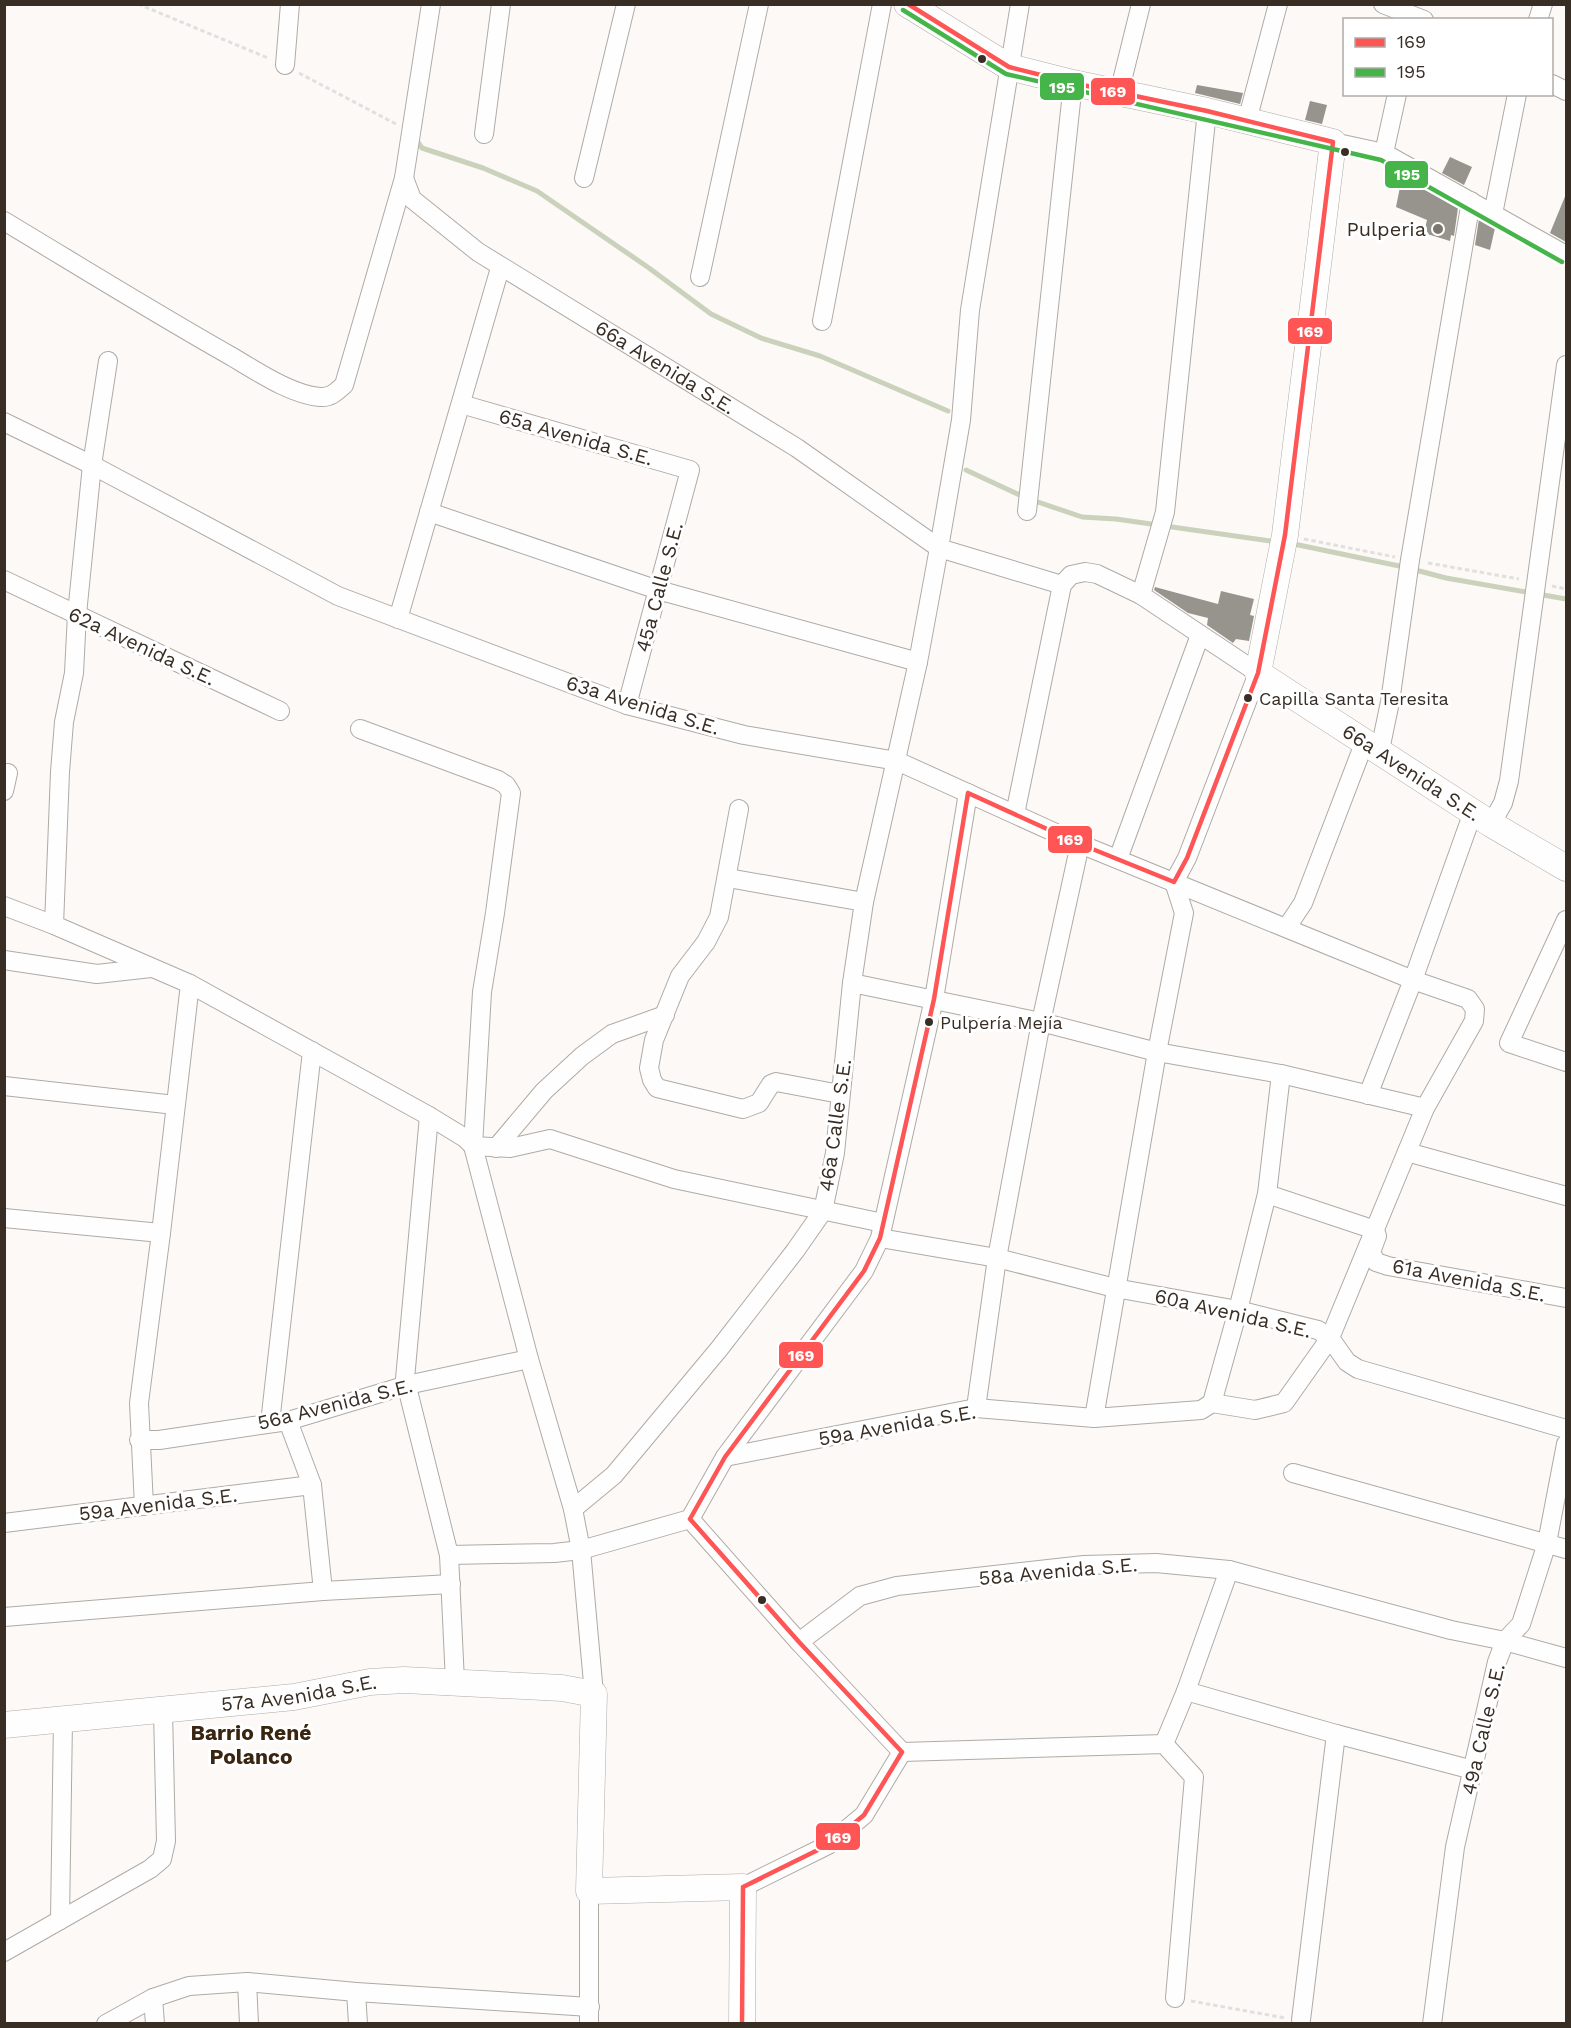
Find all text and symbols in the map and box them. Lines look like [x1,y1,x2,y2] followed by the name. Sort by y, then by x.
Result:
[1343,18,1553,96] legend
[1397,31,1426,52] text: 169
[976,53,988,65] unlabelled marker
[1397,61,1426,82] text: 195
[1039,72,1085,101] line badge: 195
[1090,77,1136,106] line badge: 169
[1049,78,1075,97] text: 195
[1100,82,1126,101] text: 169
[1339,146,1351,158] unlabelled marker
[1384,160,1429,189] line badge: 195
[1394,165,1420,184] text: 195
[1346,217,1426,241] place label: Pulperia
[1431,222,1445,236] marker: Pulperia
[591,315,740,419] street label: 66a Avenida S.E.
[1287,317,1333,345] line badge: 169
[1297,322,1323,341] text: 169
[496,404,656,470] street label: 65a Avenida S.E.
[630,519,688,655] street label: 45a Calle S.E.
[65,601,219,691] street label: 62a Avenida S.E.
[563,670,723,740] street label: 63a Avenida S.E.
[1259,688,1449,709] place label: Capilla Santa Teresita
[1242,692,1254,704] marker: Capilla Santa Teresita
[1338,719,1485,826] street label: 66a Avenida S.E.
[1047,825,1093,854] line badge: 169
[1057,830,1083,849] text: 169
[940,1012,1063,1033] place label: Pulpería Mejía
[923,1016,935,1028] marker: Pulpería Mejía
[814,1057,856,1193] street label: 46a Calle S.E.
[1390,1253,1548,1307] street label: 61a Avenida S.E.
[1152,1283,1314,1343] street label: 60a Avenida S.E.
[778,1341,824,1369] line badge: 169
[788,1346,814,1365] text: 169
[255,1373,415,1435] street label: 56a Avenida S.E.
[816,1399,978,1451] street label: 59a Avenida S.E.
[77,1482,239,1526] street label: 59a Avenida S.E.
[978,1552,1138,1590] street label: 58a Avenida S.E.
[756,1594,768,1606] unlabelled marker
[1456,1661,1510,1797] street label: 49a Calle S.E.
[220,1670,378,1716] street label: 57a Avenida S.E.
[191,1720,311,1769] district label: Barrio René Polanco
[815,1822,861,1851] line badge: 169
[825,1828,851,1847] text: 169

